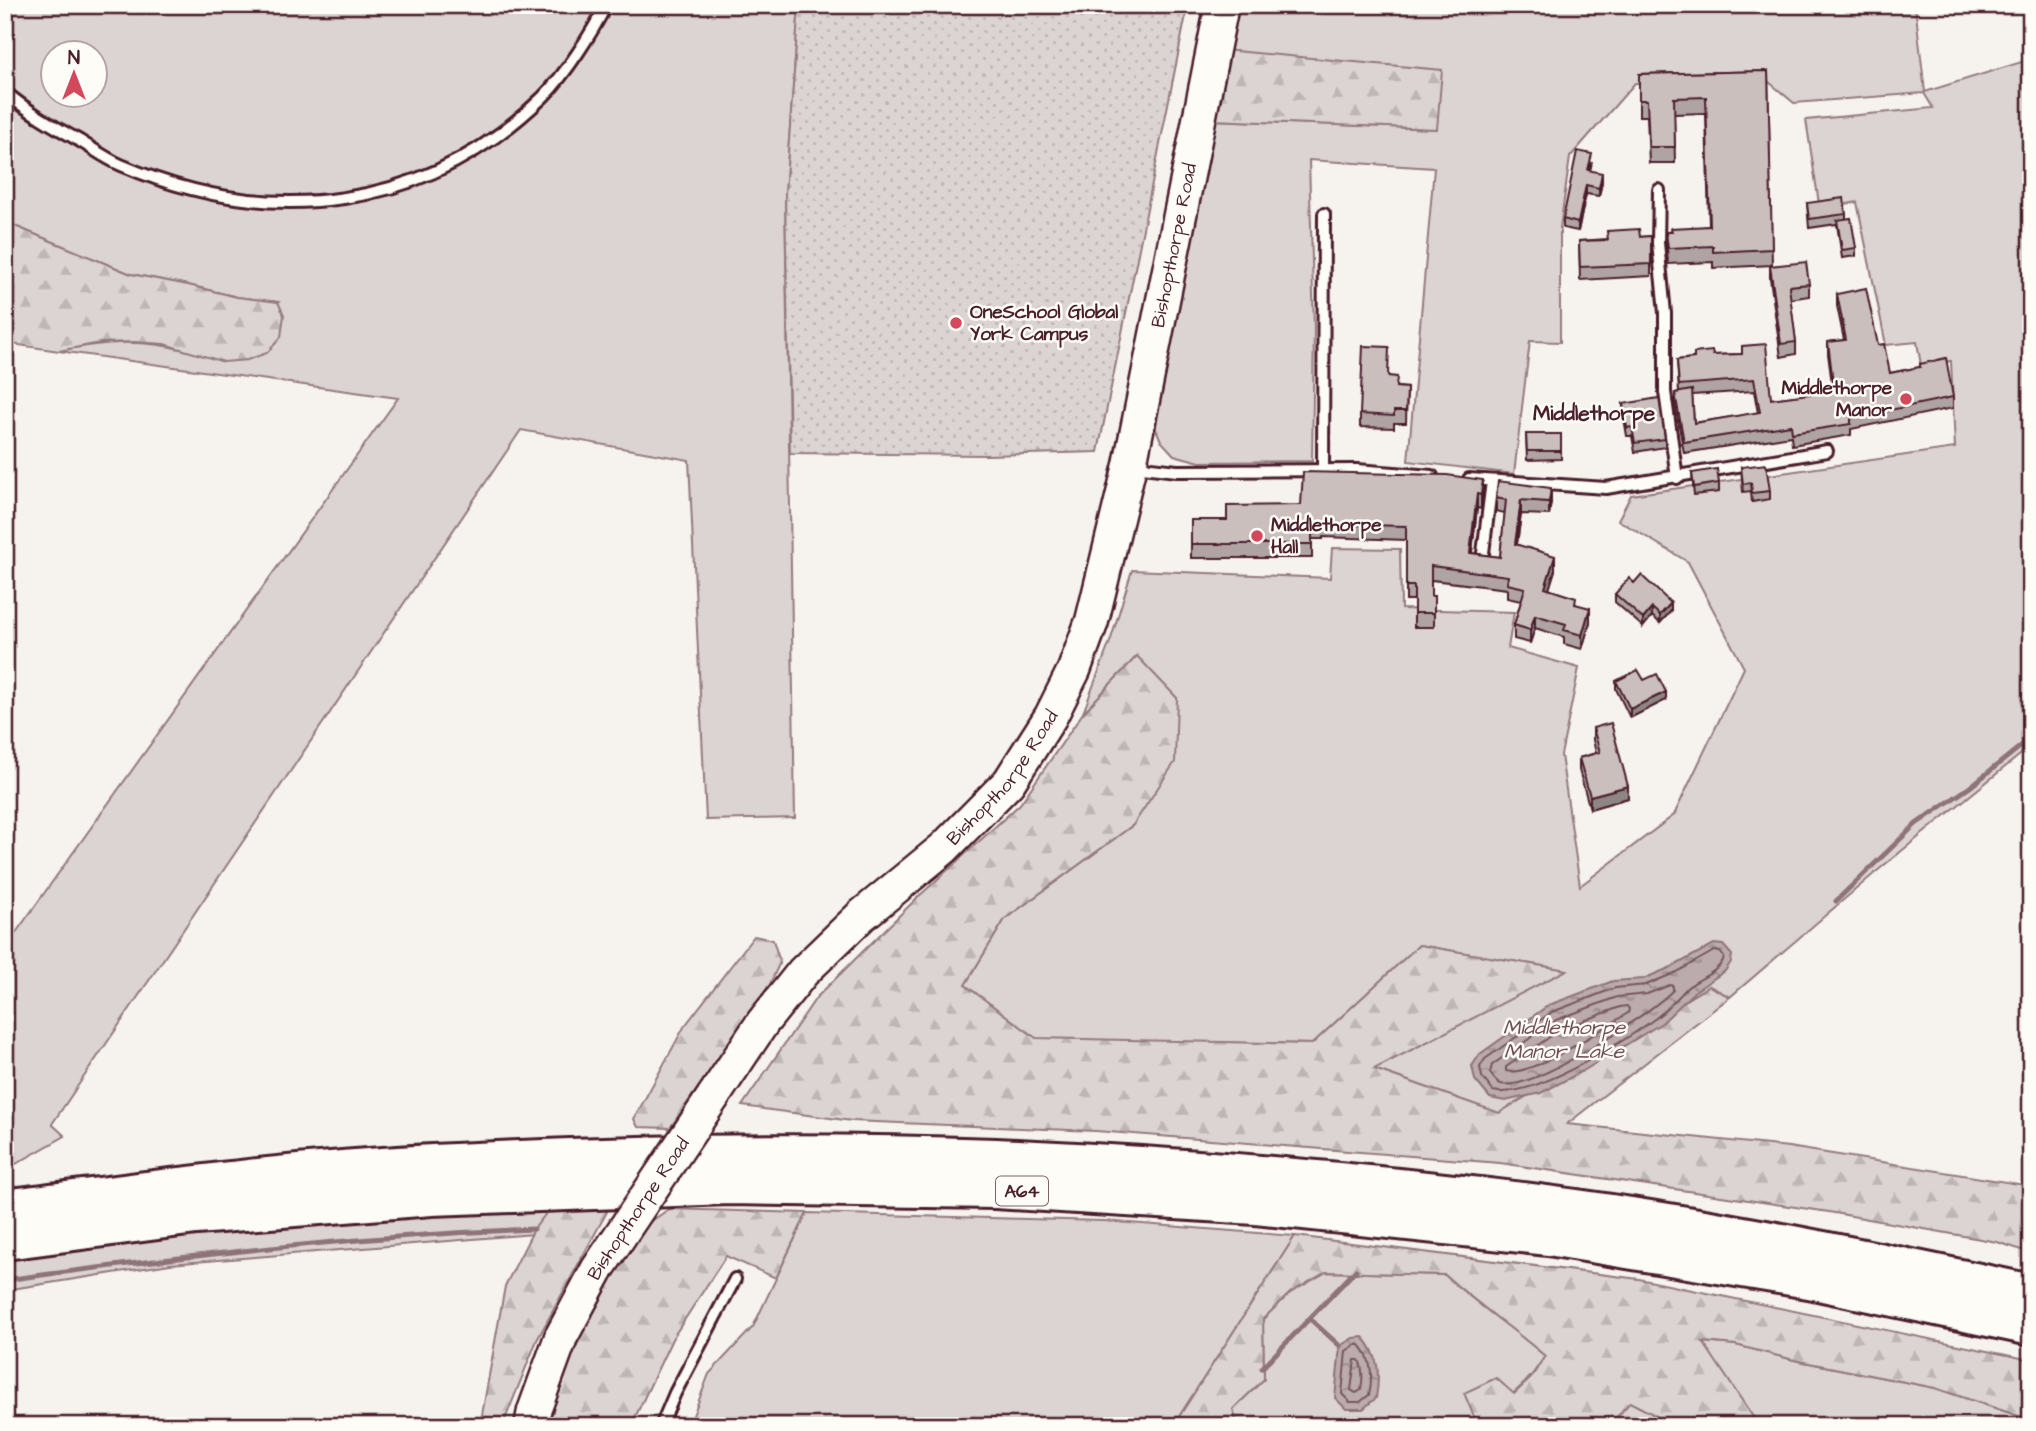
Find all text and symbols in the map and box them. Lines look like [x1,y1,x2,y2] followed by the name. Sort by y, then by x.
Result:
[38,38,108,108] north arrow
[68,45,80,72] text: N
[1144,161,1204,330] street label: Bishopthorpe Road
[970,299,1118,348] place label: OneSchool Global York Campus
[948,315,964,331] marker: OneSchool Global York Campus
[1782,375,1893,424] place label: Middlethorpe Manor
[1898,391,1914,407] marker: Middlethorpe Manor
[1533,399,1656,429] district label: Middlethorpe
[1271,512,1382,561] place label: Middlethorpe Hall
[1249,528,1265,544] marker: Middlethorpe Hall
[940,705,1065,851] street label: Bishopthorpe Road
[1503,1013,1627,1066] water label: Middlethorpe Manor Lake
[581,1131,696,1285] street label: Bishopthorpe Road
[996,1176,1048,1206] road number: A64

